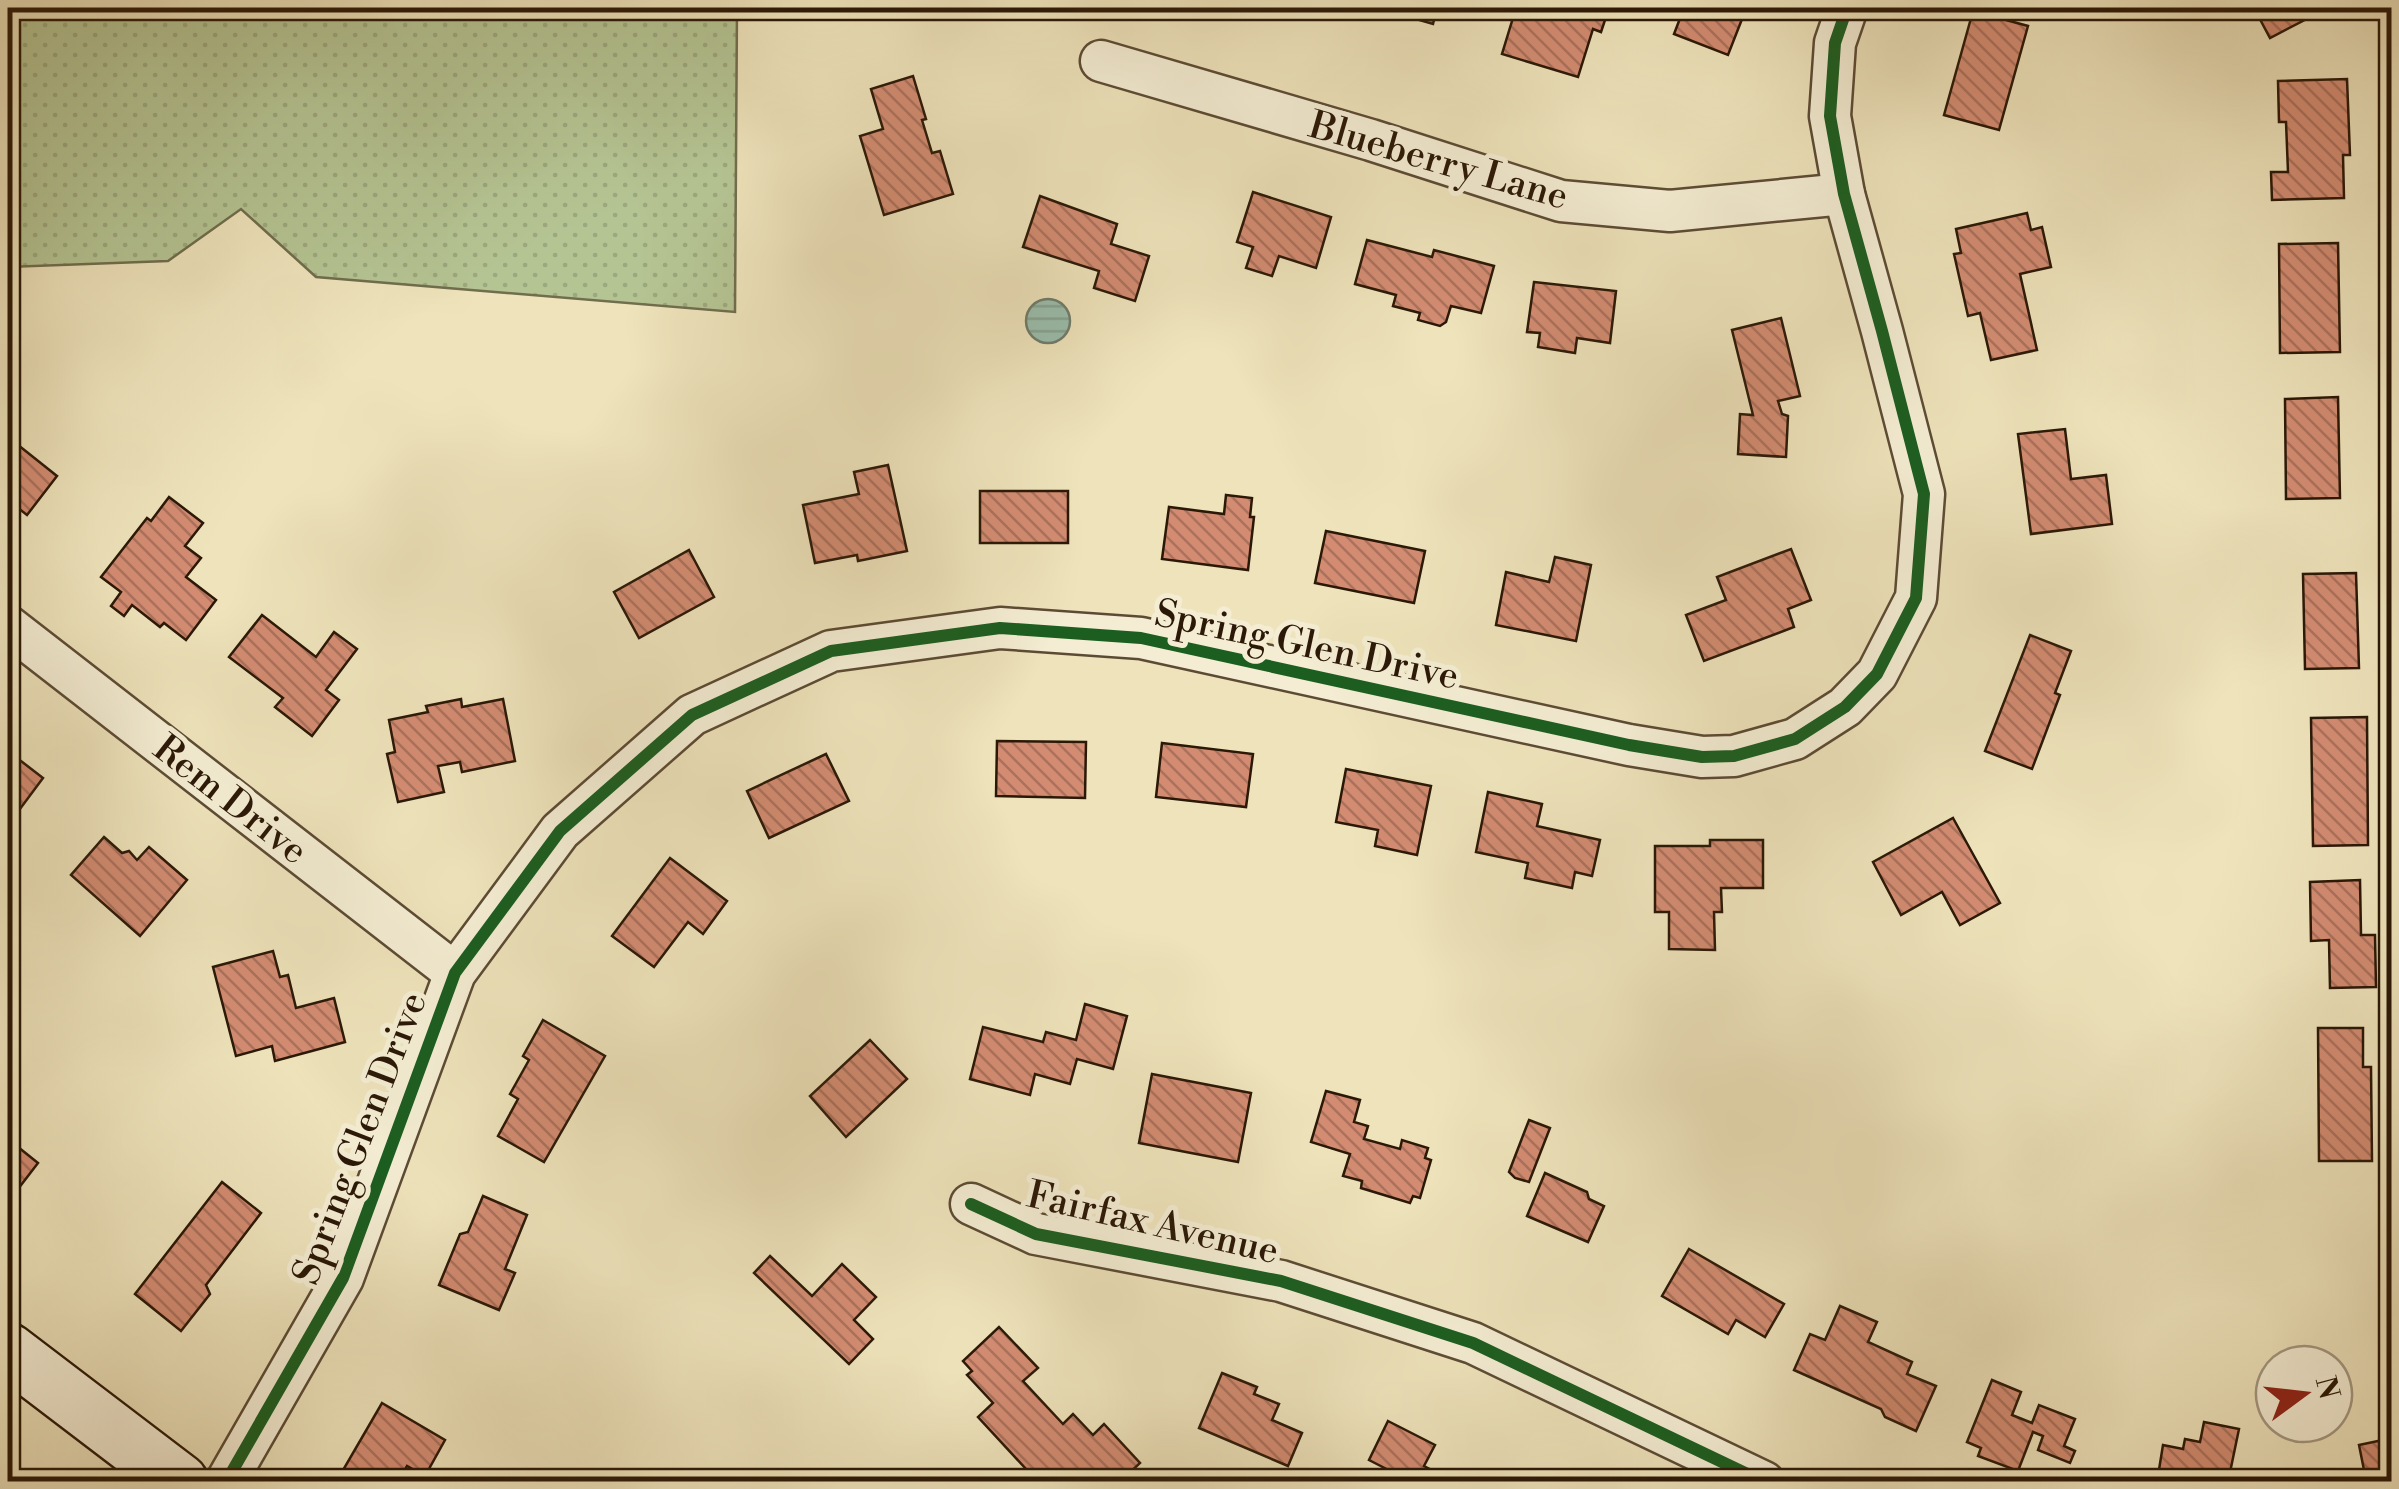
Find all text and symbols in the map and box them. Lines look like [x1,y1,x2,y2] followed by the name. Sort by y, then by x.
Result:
[1303,102,1573,221] street label: Blueberry Lane
[1151,590,1463,701] street label: Spring Glen Drive
[143,725,317,875] street label: Rem Drive
[283,986,438,1291] street label: Spring Glen Drive
[1022,1172,1283,1275] street label: Fairfax Avenue
[2254,1344,2354,1444] north arrow
[2307,1373,2346,1403] text: N

